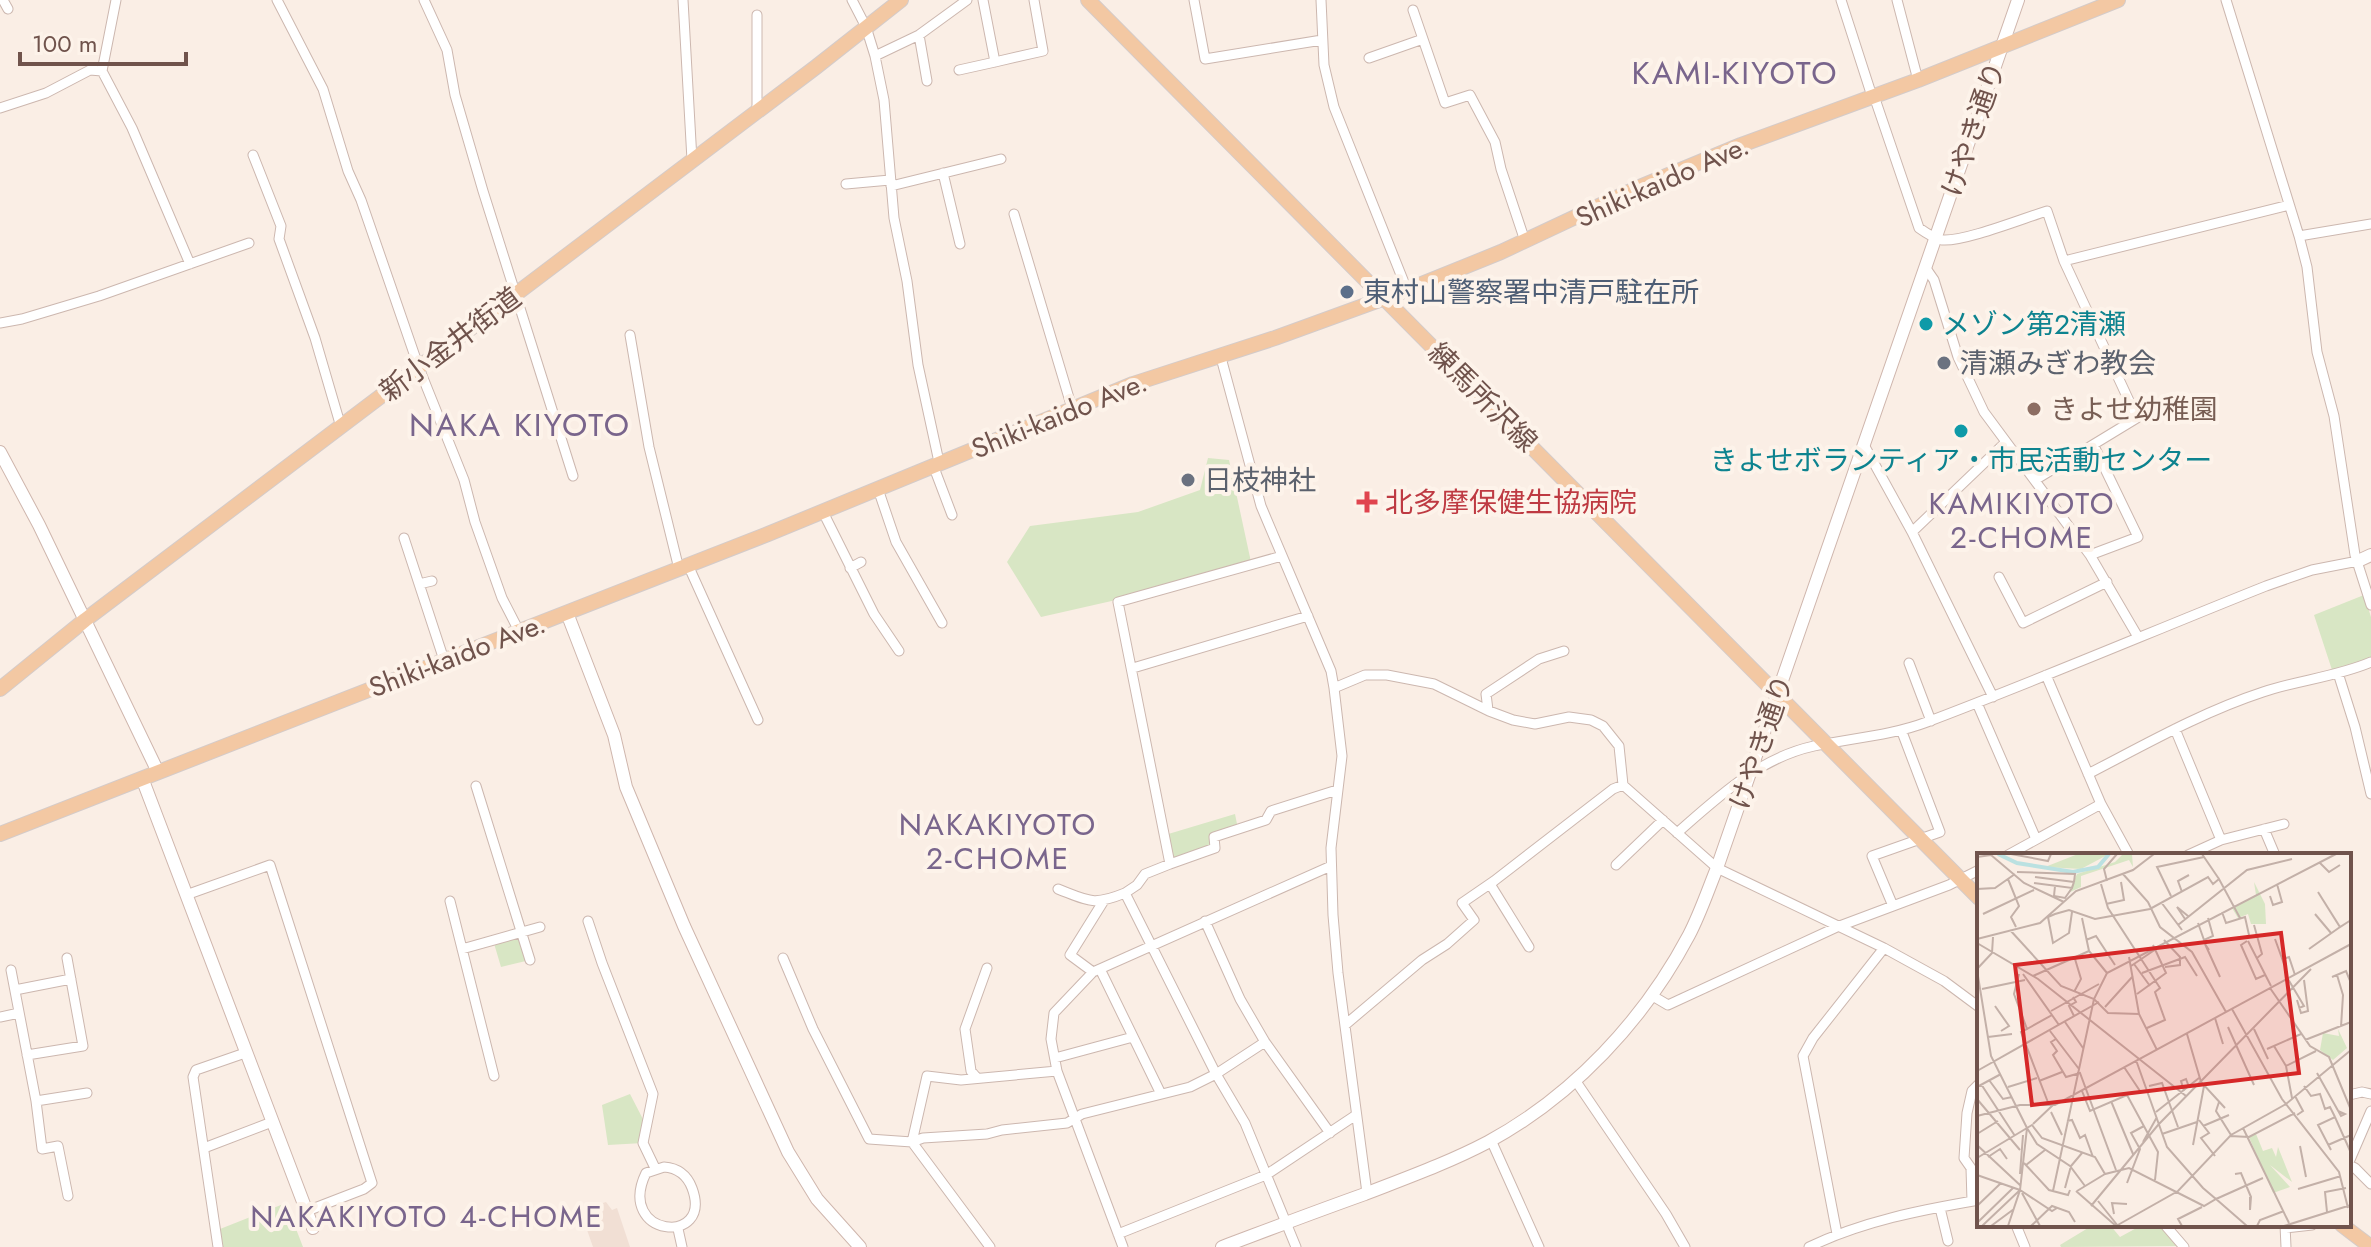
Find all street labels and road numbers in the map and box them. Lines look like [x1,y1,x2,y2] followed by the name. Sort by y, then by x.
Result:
[1931,56,2016,202] street label: けやき通り
[1569,125,1755,238] street label: Shiki-kaido Ave.
[371,277,530,411] street label: 新小金井街道
[1419,333,1547,461] street label: 練馬所沢線
[965,362,1153,469] street label: Shiki-kaido Ave.
[363,603,551,708] street label: Shiki-kaido Ave.
[1719,669,1804,815] street label: けやき通り

